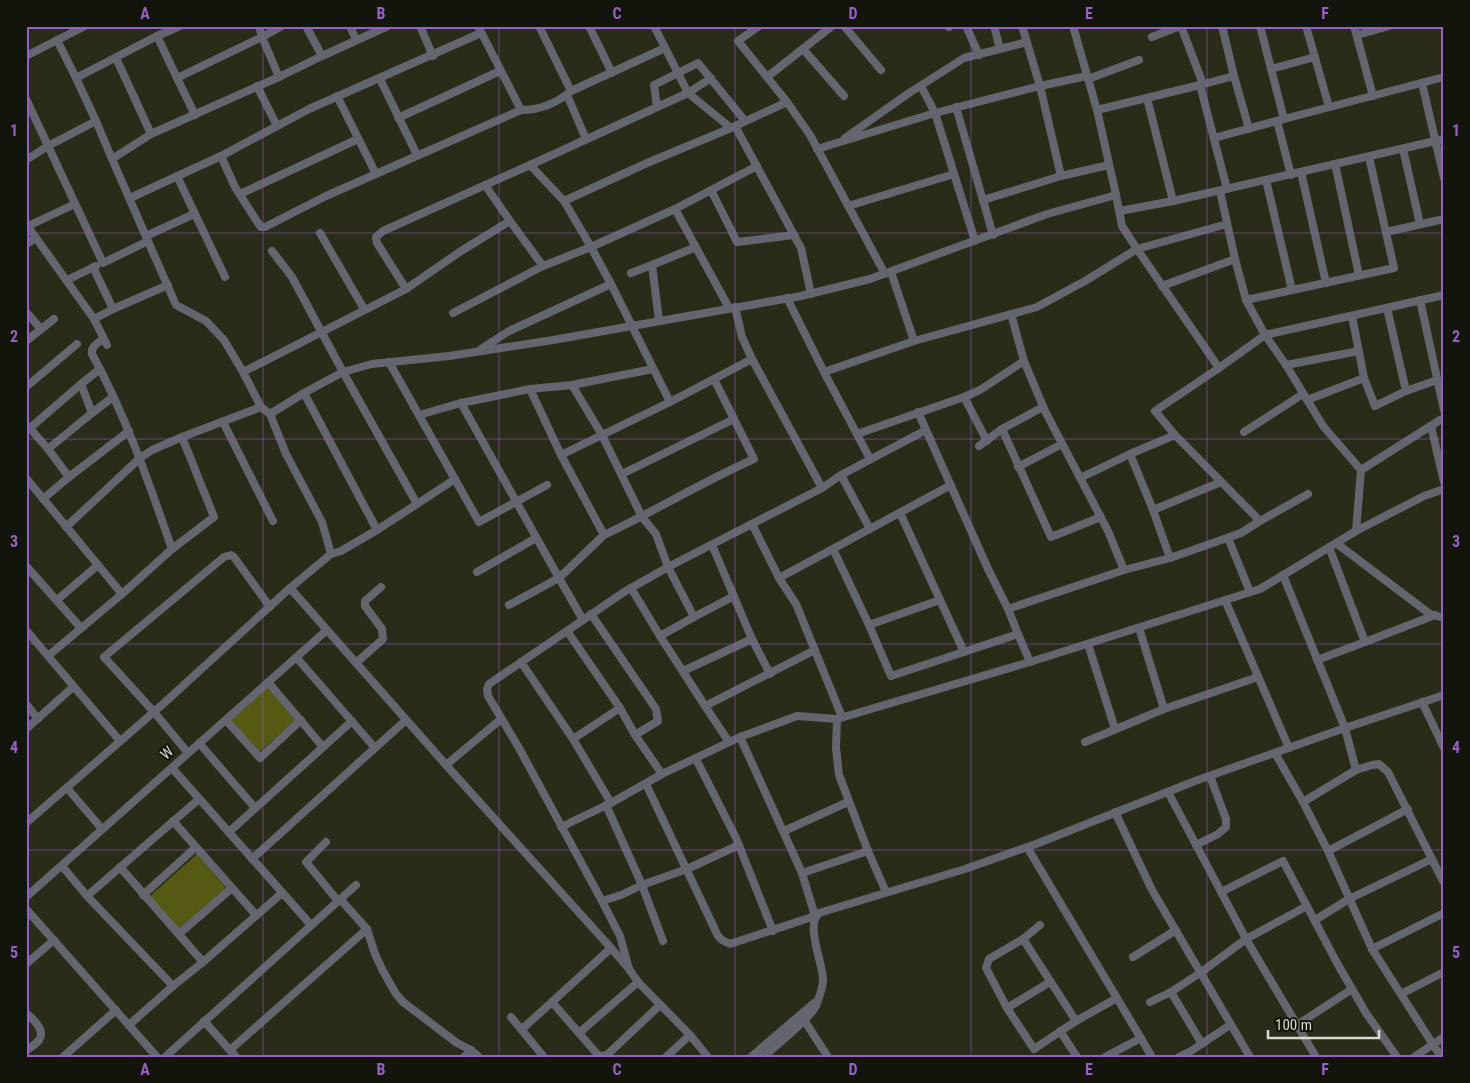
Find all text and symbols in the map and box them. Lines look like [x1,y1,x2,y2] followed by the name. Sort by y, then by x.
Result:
[140,4,150,23] text: A
[377,4,386,23] text: B
[612,4,622,23] text: C
[848,4,858,23] text: D
[1085,4,1093,23] text: E
[1321,4,1329,23] text: F
[10,121,18,140] text: 1
[1452,121,1460,140] text: 1
[10,327,18,346] text: 2
[1452,327,1460,346] text: 2
[10,532,18,551] text: 3
[1452,532,1460,551] text: 3
[10,738,18,757] text: 4
[1452,738,1460,757] text: 4
[157,742,178,764] street label: W
[10,943,18,962] text: 5
[1452,943,1460,962] text: 5
[1268,1008,1379,1040] scale bar
[1275,1016,1312,1034] text: 100 m
[140,1060,150,1079] text: A
[377,1060,386,1079] text: B
[612,1060,622,1079] text: C
[848,1060,858,1079] text: D
[1085,1060,1093,1079] text: E
[1321,1060,1329,1079] text: F

